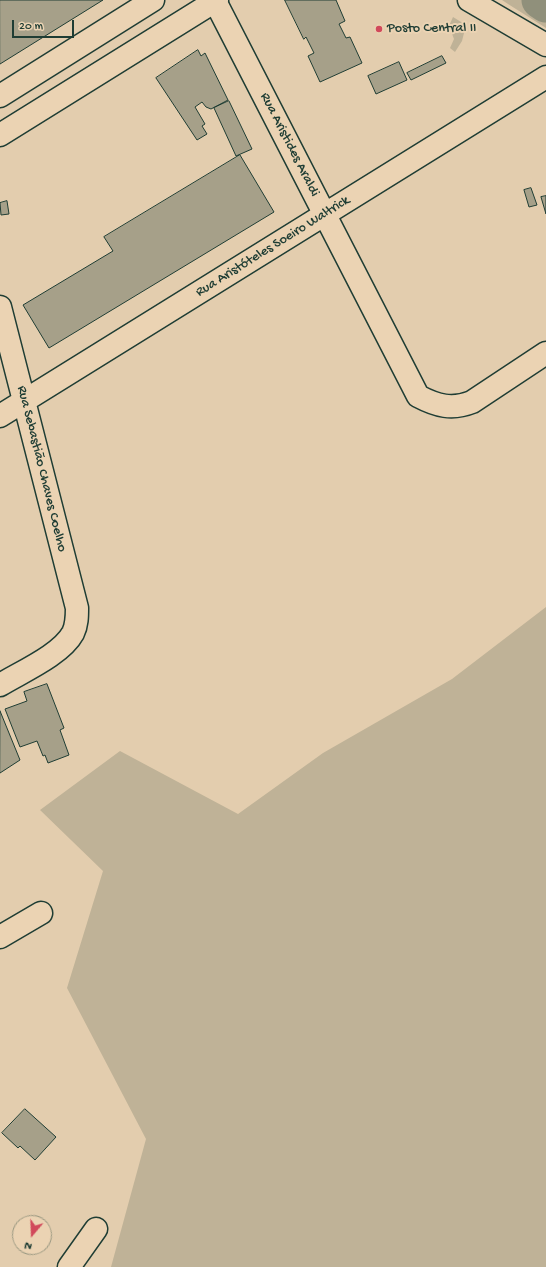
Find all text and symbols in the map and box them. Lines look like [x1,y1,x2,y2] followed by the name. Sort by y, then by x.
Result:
[14,12,76,38] scale bar
[19,20,43,34] text: 20 m
[387,21,476,37] place label: Posto Central II
[374,24,384,34] marker: Posto Central II
[256,90,322,200] street label: Rua Aristides Araldi
[193,193,353,301] street label: Rua Aristóteles Soeiro Waltrick
[12,384,70,554] street label: Rua Sebastião Chaves Coelho
[12,1215,52,1255] north arrow
[23,1239,34,1252] text: N

